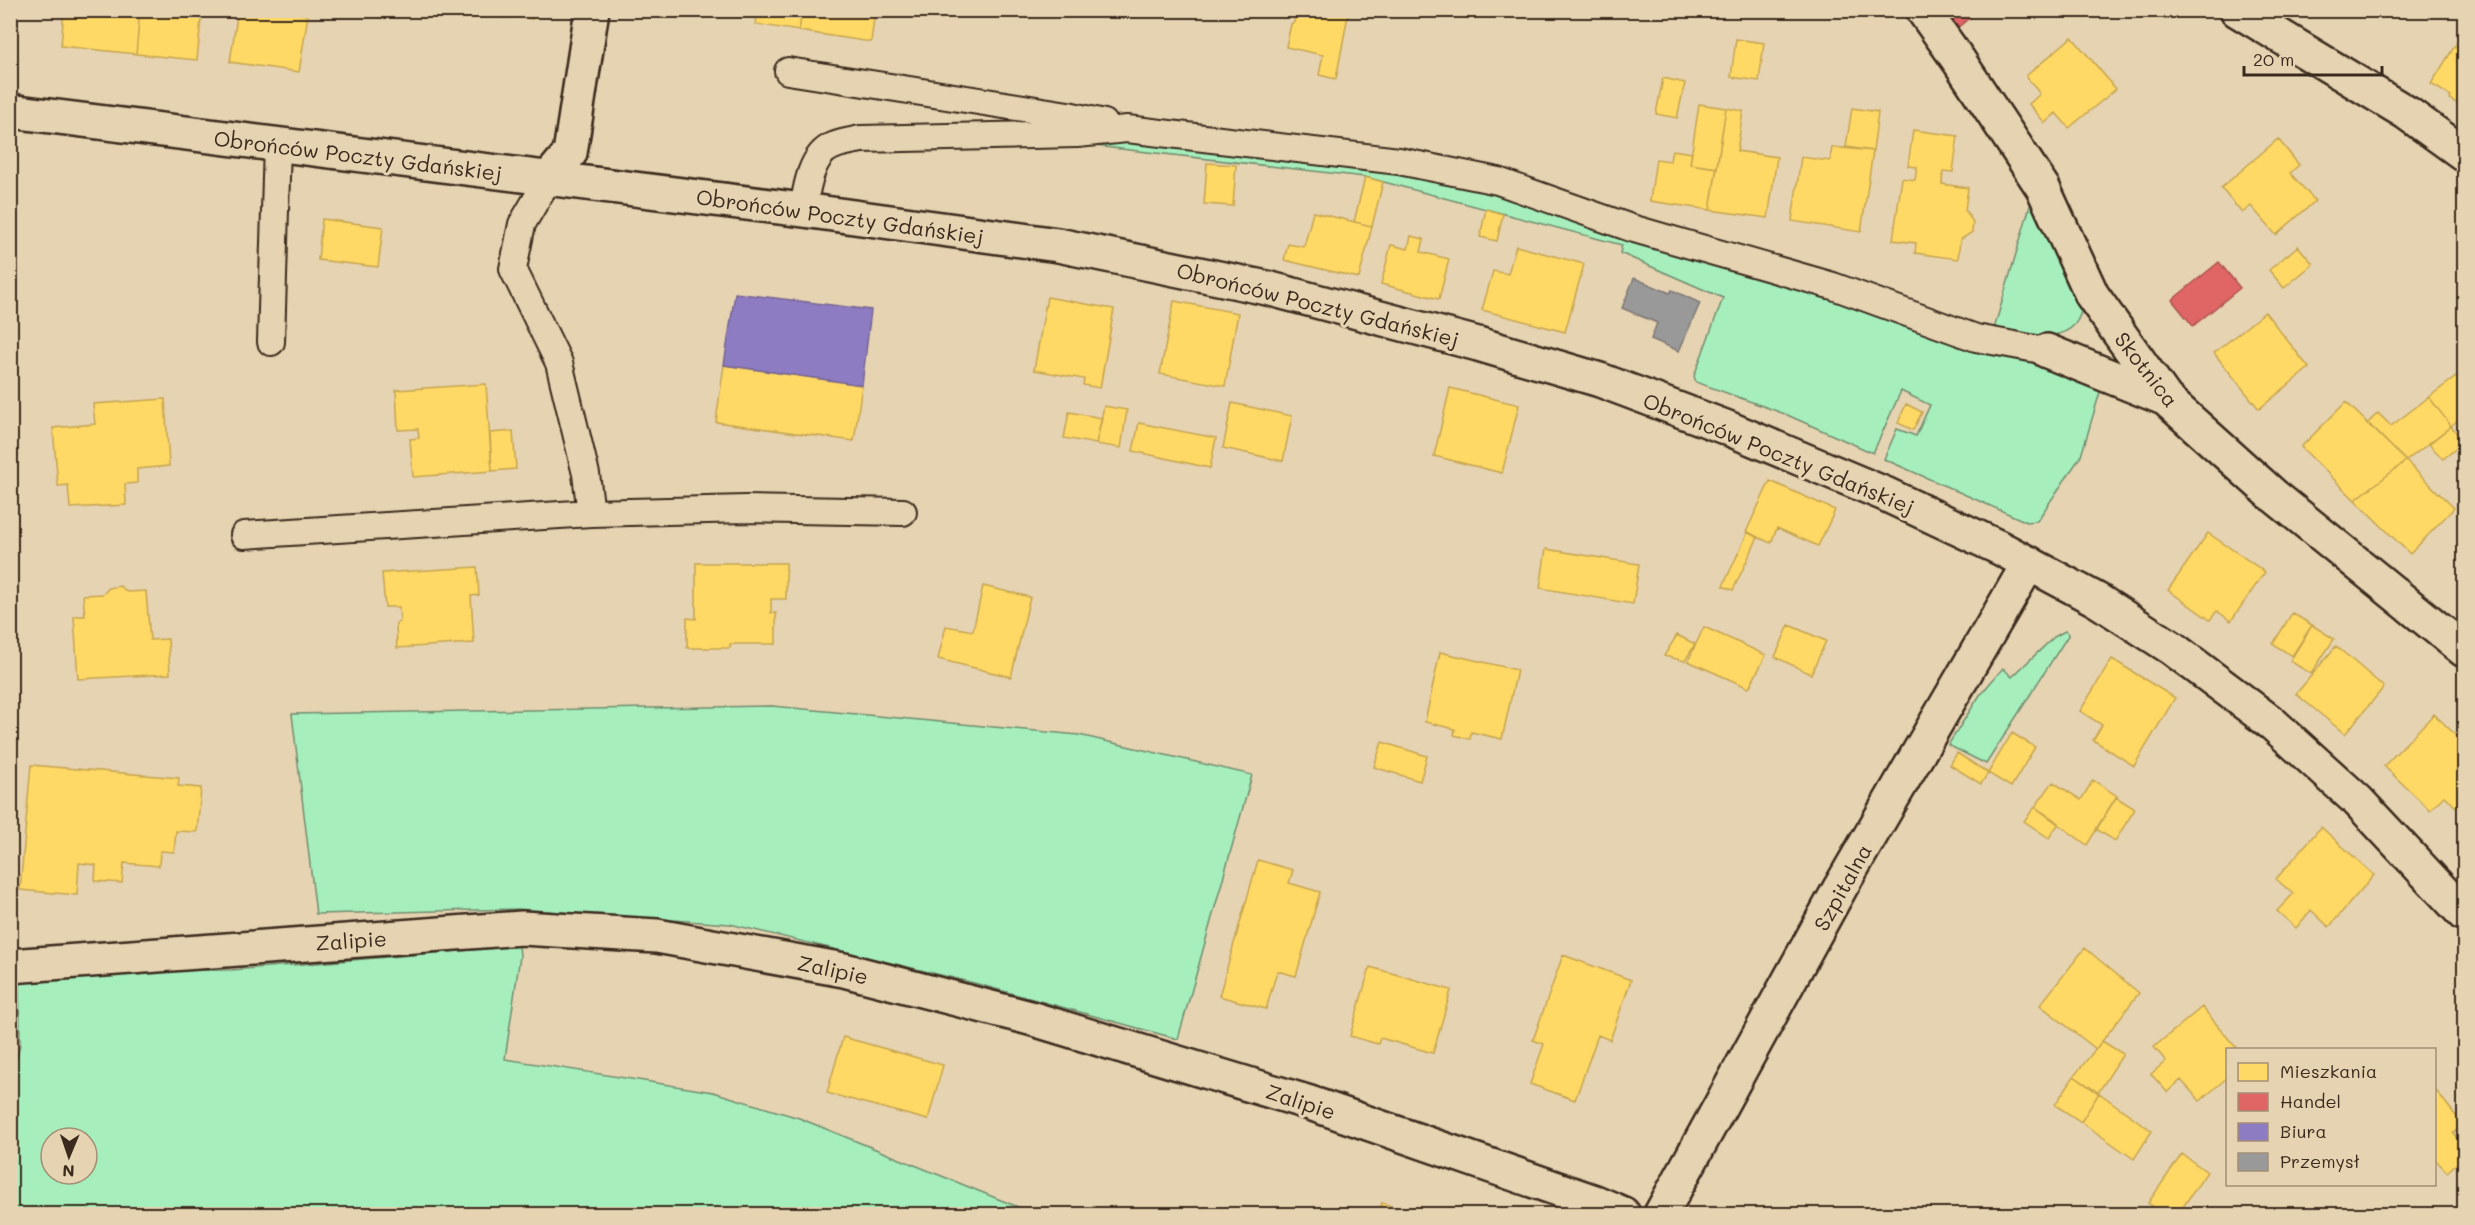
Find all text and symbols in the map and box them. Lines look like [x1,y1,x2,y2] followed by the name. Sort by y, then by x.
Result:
[2244,39,2382,77] scale bar
[2253,47,2294,71] text: 20 m
[212,124,504,186] street label: Obrońców Poczty Gdańskiej
[694,182,986,250] street label: Obrońców Poczty Gdańskiej
[1174,256,1462,352] street label: Obrońców Poczty Gdańskiej
[2109,326,2185,412] street label: Skotnica
[1639,386,1919,520] street label: Obrońców Poczty Gdańskiej
[1807,839,1877,935] street label: Szpitalna
[314,924,388,956] street label: Zalipie
[795,948,871,990] street label: Zalipie
[2226,1048,2436,1186] legend
[2280,1059,2377,1083] text: Mieszkania
[1263,1077,1339,1125] street label: Zalipie
[2280,1089,2341,1113] text: Handel
[2280,1119,2327,1143] text: Biura
[39,1126,99,1186] north arrow
[2280,1149,2360,1173] text: Przemysł
[62,1161,75,1182] text: N

